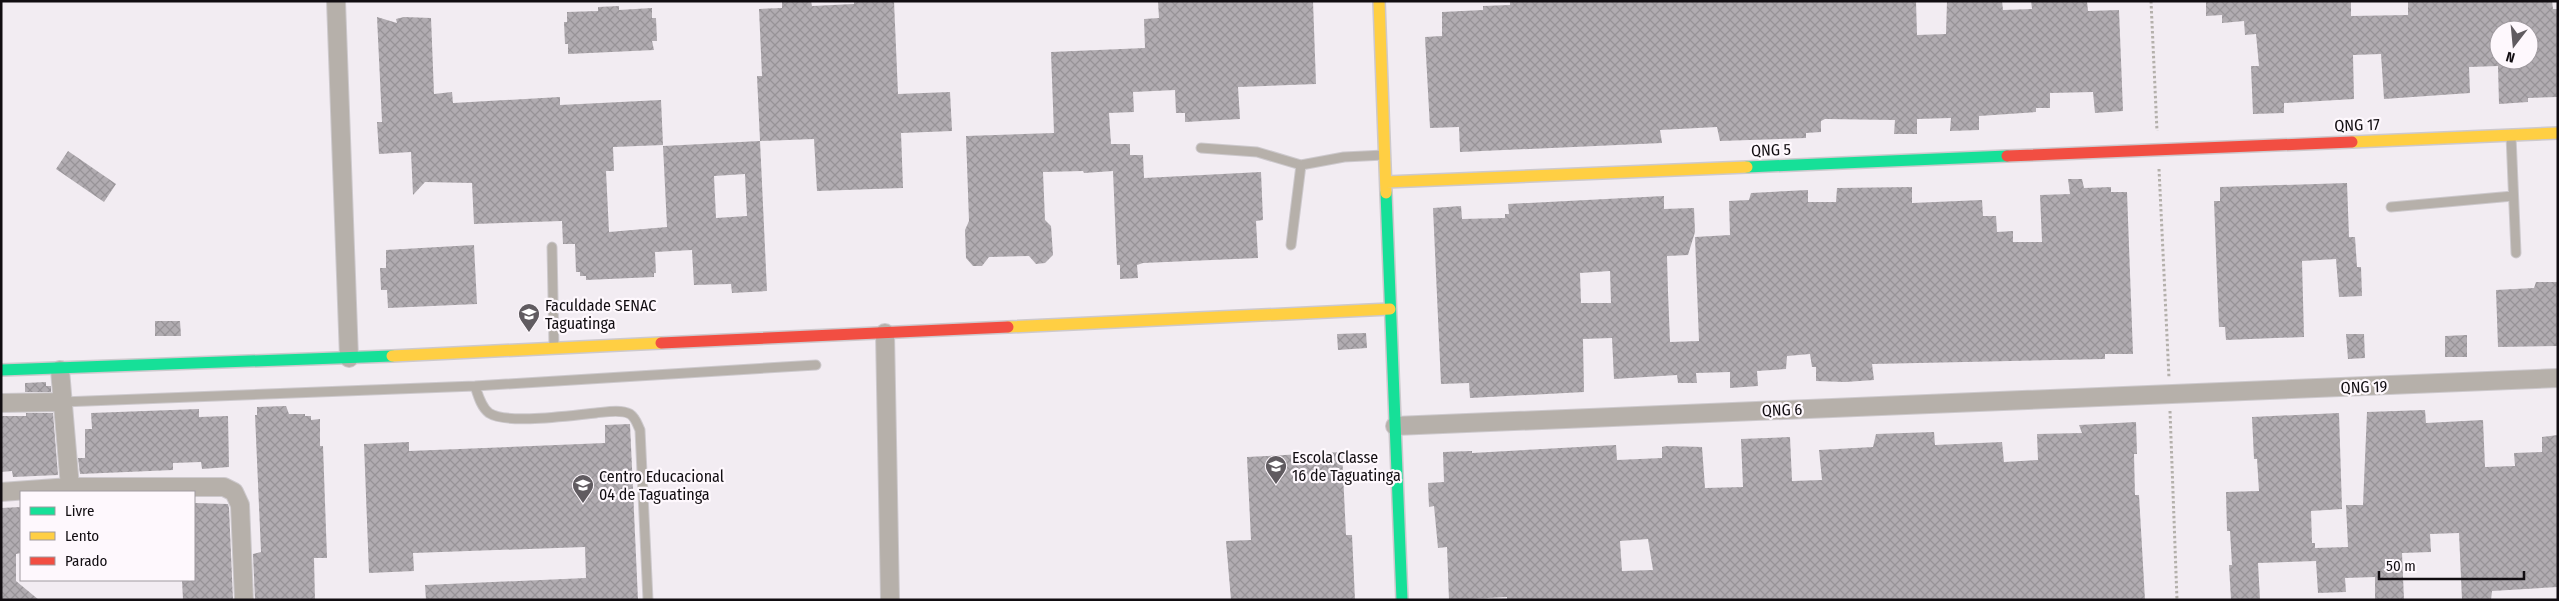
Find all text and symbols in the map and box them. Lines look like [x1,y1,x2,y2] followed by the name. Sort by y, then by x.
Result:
[2489,20,2539,70] north arrow
[2504,48,2517,66] text: N
[2334,115,2381,135] street label: QNG 17
[1751,140,1791,160] street label: QNG 5
[545,296,656,333] place label: Faculdade SENAC Taguatinga
[517,302,541,333] school or university icon: Faculdade SENAC Taguatinga
[2340,377,2388,397] street label: QNG 19
[1761,400,1803,420] street label: QNG 6
[1292,448,1401,485] place label: Escola Classe 16 de Taguatinga
[1264,454,1288,485] school or university icon: Escola Classe 16 de Taguatinga
[599,467,724,504] place label: Centro Educacional 04 de Taguatinga
[571,473,595,504] school or university icon: Centro Educacional 04 de Taguatinga
[20,491,195,581] legend
[65,502,94,520] text: Livre
[65,527,99,545] text: Lento
[2379,548,2524,580] scale bar
[65,552,108,570] text: Parado
[2386,557,2416,575] text: 50 m

